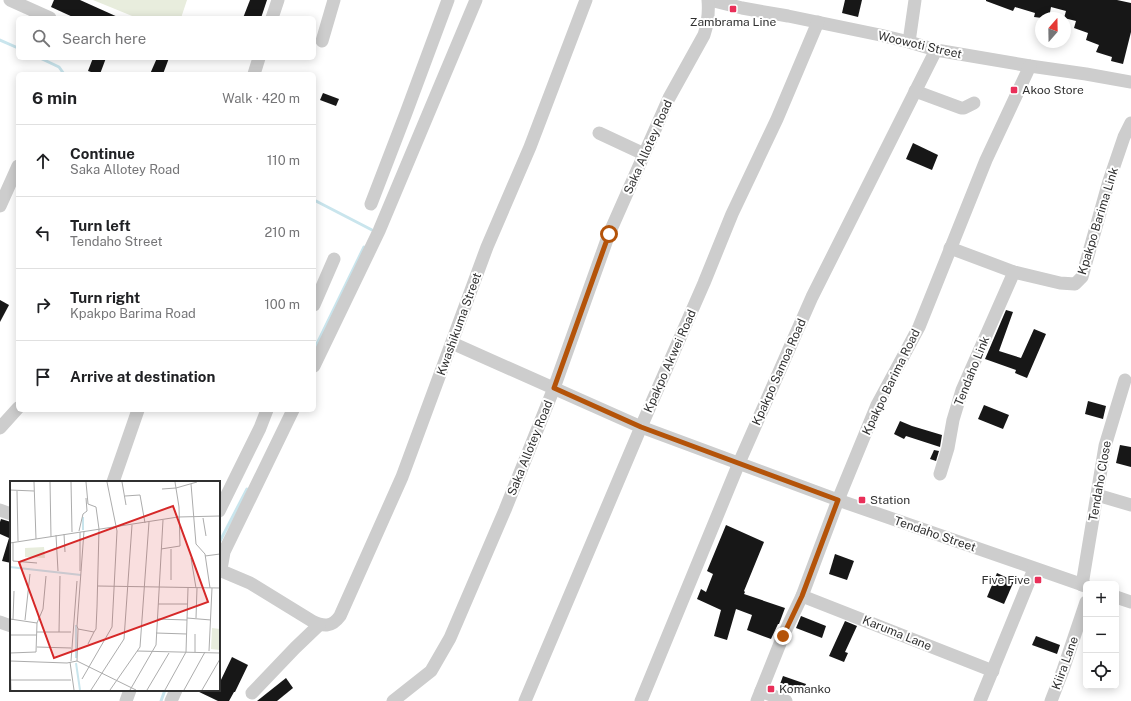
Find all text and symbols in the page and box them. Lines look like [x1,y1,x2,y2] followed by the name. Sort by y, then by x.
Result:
[728,4,738,14] marker: Zambrama Line
[1035,12,1071,48] north arrow
[690,15,777,29] place label: Zambrama Line
[16,16,316,60] search box
[30,27,52,49] icon: search
[877,29,964,62] street label: Woowoti Street
[62,30,146,47] text: Search here
[1022,83,1084,97] place label: Akoo Store
[1009,85,1019,95] marker: Akoo Store
[32,88,77,108] text: 6 min
[222,91,300,106] text: Walk · 420 m
[621,98,675,196] street label: Saka Allotey Road
[70,145,135,162] text: Continue
[32,150,54,172] icon: ahead
[267,153,300,168] text: 110 m
[70,162,180,177] text: Saka Allotey Road
[1075,165,1121,276] street label: Kpakpo Barima Link
[70,217,131,234] text: Turn left
[32,222,54,244] icon: left
[265,225,300,240] text: 210 m
[600,225,618,243] route start
[70,234,163,249] text: Tendaho Street
[434,270,484,377] street label: Kwashikuma Street
[70,289,140,306] text: Turn right
[32,294,54,316] icon: right
[264,297,300,312] text: 100 m
[70,306,196,321] text: Kpakpo Barima Road
[641,307,699,415] street label: Kpakpo Akwei Road
[749,317,809,427] street label: Kpakpo Samoa Road
[859,327,923,437] street label: Kpakpo Barima Road
[952,334,992,408] street label: Tendaho Link
[32,366,54,388] icon: arrive
[70,368,215,385] text: Arrive at destination
[504,398,556,498] street label: Saka Allotey Road
[1086,439,1114,522] street label: Tendaho Close
[10,481,220,691] inset map
[870,493,910,507] place label: Station
[857,495,867,505] marker: Station
[892,513,978,555] street label: Tendaho Street
[982,573,1030,587] place label: Five Five
[1033,575,1043,585] marker: Five Five
[1083,581,1119,689] map controls
[1083,581,1119,617] button: +
[860,613,934,653] street label: Karuma Lane
[1083,617,1119,653] button: −
[774,627,792,645] route end
[1049,634,1081,691] street label: Kiira Lane
[1083,653,1119,689] button: locate
[779,682,831,696] place label: Komanko
[766,684,776,694] marker: Komanko

